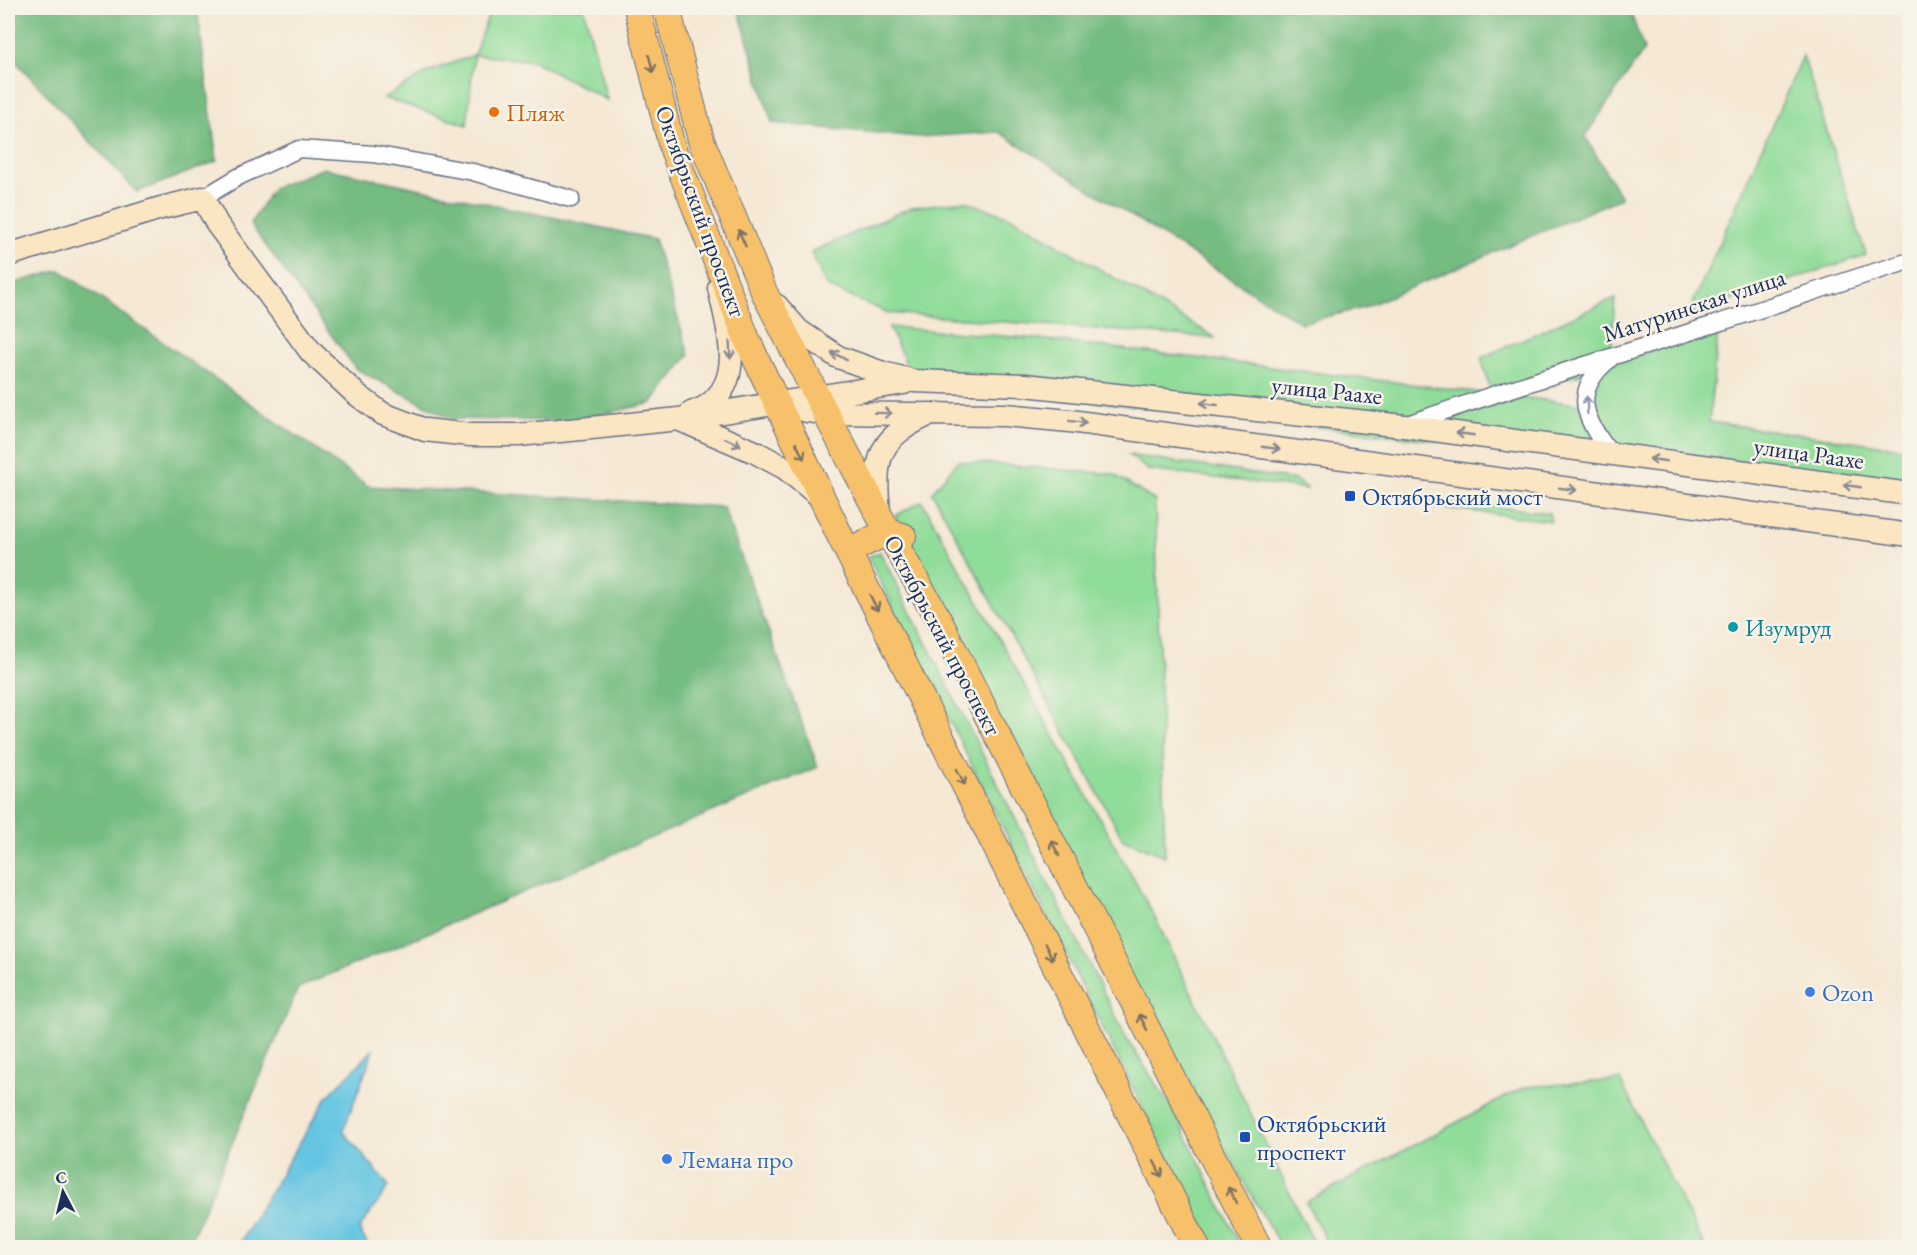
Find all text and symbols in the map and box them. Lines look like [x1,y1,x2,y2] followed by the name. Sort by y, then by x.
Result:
[646,54,658,73] one-way arrow
[506,97,565,128] place label: Пляж
[648,101,754,321] street label: Октябрьский проспект
[487,105,501,119] marker: Пляж
[736,229,747,247] one-way arrow
[1599,261,1790,349] street label: Матуринская улица
[725,339,736,359] one-way arrow
[830,350,848,362] one-way arrow
[1270,369,1384,411] street label: улица Раахе
[1581,395,1592,415] one-way arrow
[1199,398,1219,409] one-way arrow
[873,407,893,419] one-way arrow
[1068,417,1087,428] one-way arrow
[1456,428,1475,439] one-way arrow
[1752,430,1866,476] street label: улица Раахе
[723,436,741,448] one-way arrow
[794,442,806,460] one-way arrow
[1261,443,1281,454] one-way arrow
[1649,455,1669,466] one-way arrow
[1362,481,1543,512] place label: Октябрьский мост
[1842,481,1862,492] one-way arrow
[1558,484,1578,495] one-way arrow
[1343,489,1357,503] marker: Октябрьский мост
[877,529,1009,741] street label: Октябрьский проспект
[869,594,880,612] one-way arrow
[1745,612,1831,643] place label: Изумруд
[1726,620,1740,634] marker: Изумруд
[956,768,968,786] one-way arrow
[1048,840,1060,858] one-way arrow
[1043,942,1055,960] one-way arrow
[1822,977,1874,1008] place label: Ozon
[1803,985,1817,999] marker: Ozon
[1137,1014,1149,1031] one-way arrow
[1257,1108,1387,1167] place label: Октябрьский проспект
[1238,1130,1252,1144] marker: Октябрьский проспект
[679,1144,793,1175] place label: Лемана про
[660,1152,674,1166] marker: Лемана про
[1152,1159,1164,1177] one-way arrow
[33,1162,93,1222] north arrow
[54,1166,68,1189] text: С
[1226,1187,1237,1205] one-way arrow

